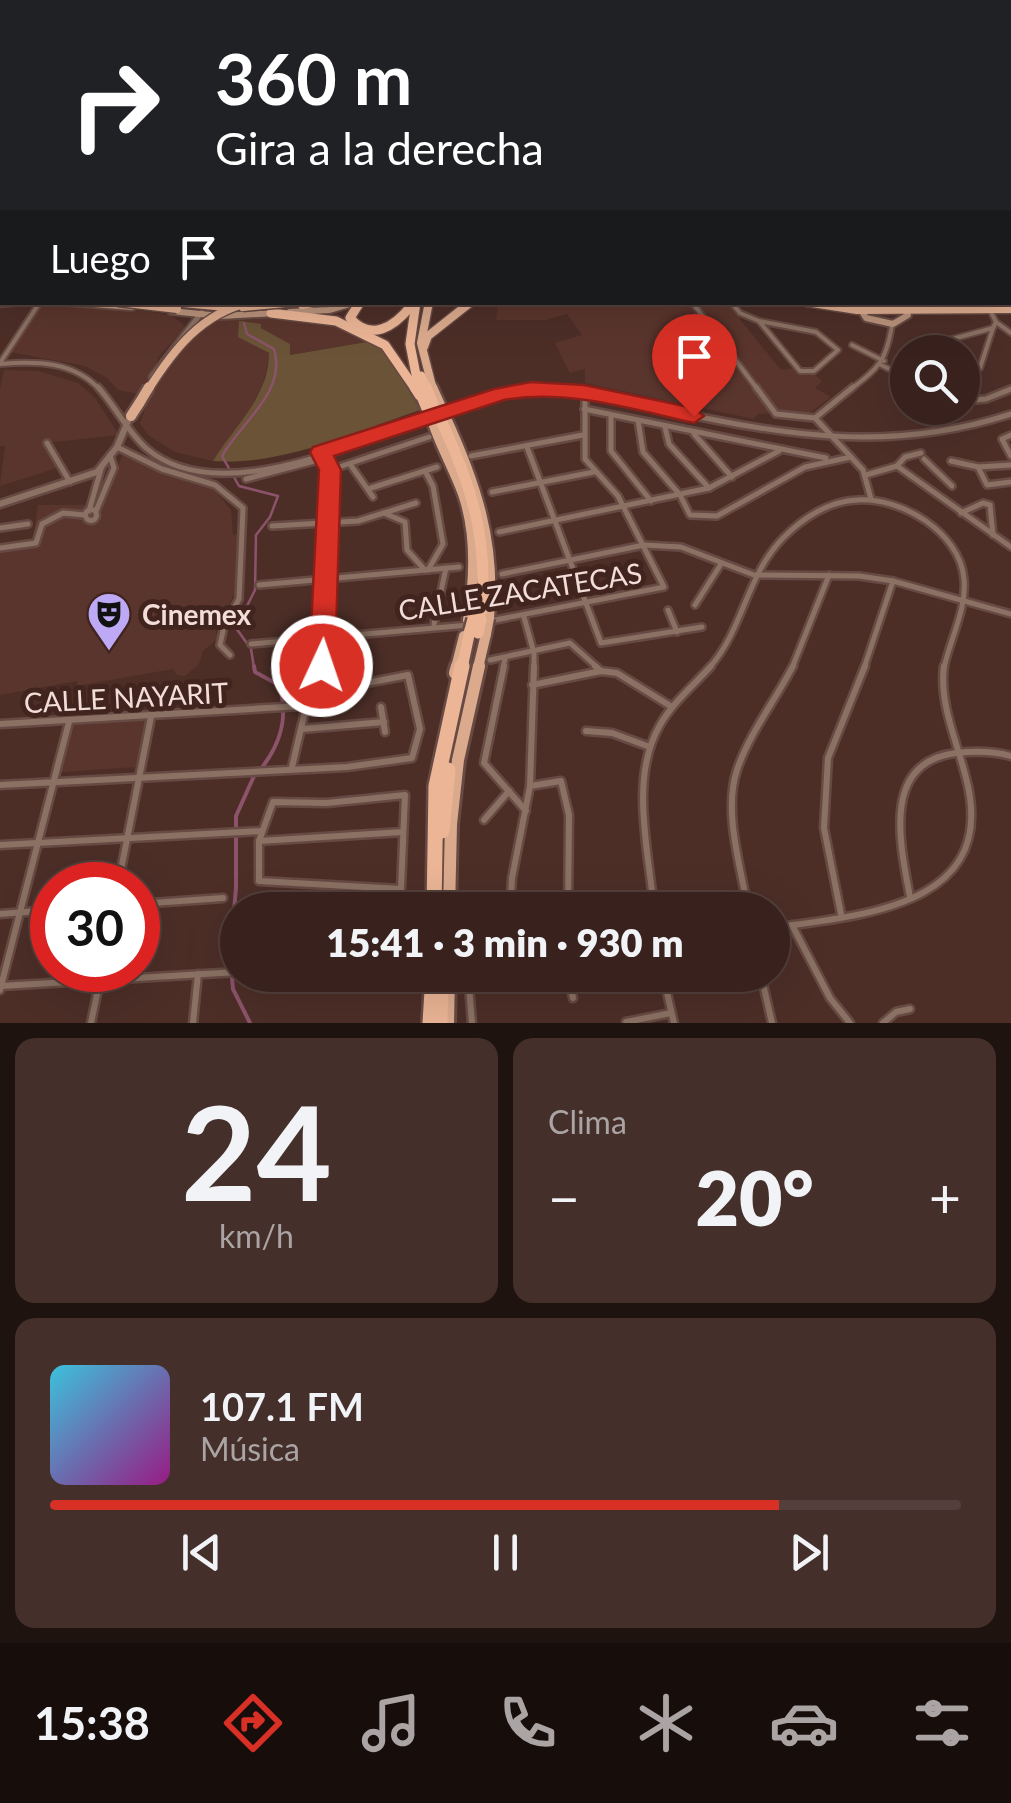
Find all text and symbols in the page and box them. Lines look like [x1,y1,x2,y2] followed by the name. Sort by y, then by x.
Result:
[215,36,412,120] text: 360 m
[50,40,180,170] icon: right
[215,121,544,175] text: Gira a la derecha
[171,230,226,285] icon: arrive
[50,235,151,281] text: Luego
[652,314,737,417] pin
[667,329,722,384] icon: arrive
[890,335,980,425] map controls
[890,335,980,425] button: search
[396,555,644,627] street label: CALLE ZACATECAS
[86,591,132,652] theatre icon: Cinemex
[142,597,252,631] place label: Cinemex
[270,614,374,718] position arrow
[23,675,229,719] street label: CALLE NAYARIT
[30,862,160,992] speed limit sign: 30
[326,919,684,965] text: 15:41 · 3 min · 930 m
[181,1073,332,1229] text: 24
[548,1102,627,1141] text: Clima
[695,1152,814,1242] text: 20°
[548,1164,580,1230] text: −
[929,1164,961,1230] text: +
[219,1216,294,1255] text: km/h
[200,1383,364,1429] text: 107.1 FM
[200,1429,300,1468] text: Música
[174,1525,229,1580] icon: previous
[478,1525,533,1580] icon: pause
[782,1525,837,1580] icon: next
[218,1688,288,1758] icon: directions
[356,1688,426,1758] icon: music
[493,1688,563,1758] icon: phone
[631,1688,701,1758] icon: climate
[769,1688,839,1758] icon: car
[907,1688,977,1758] icon: filters
[34,1696,150,1750] text: 15:38

